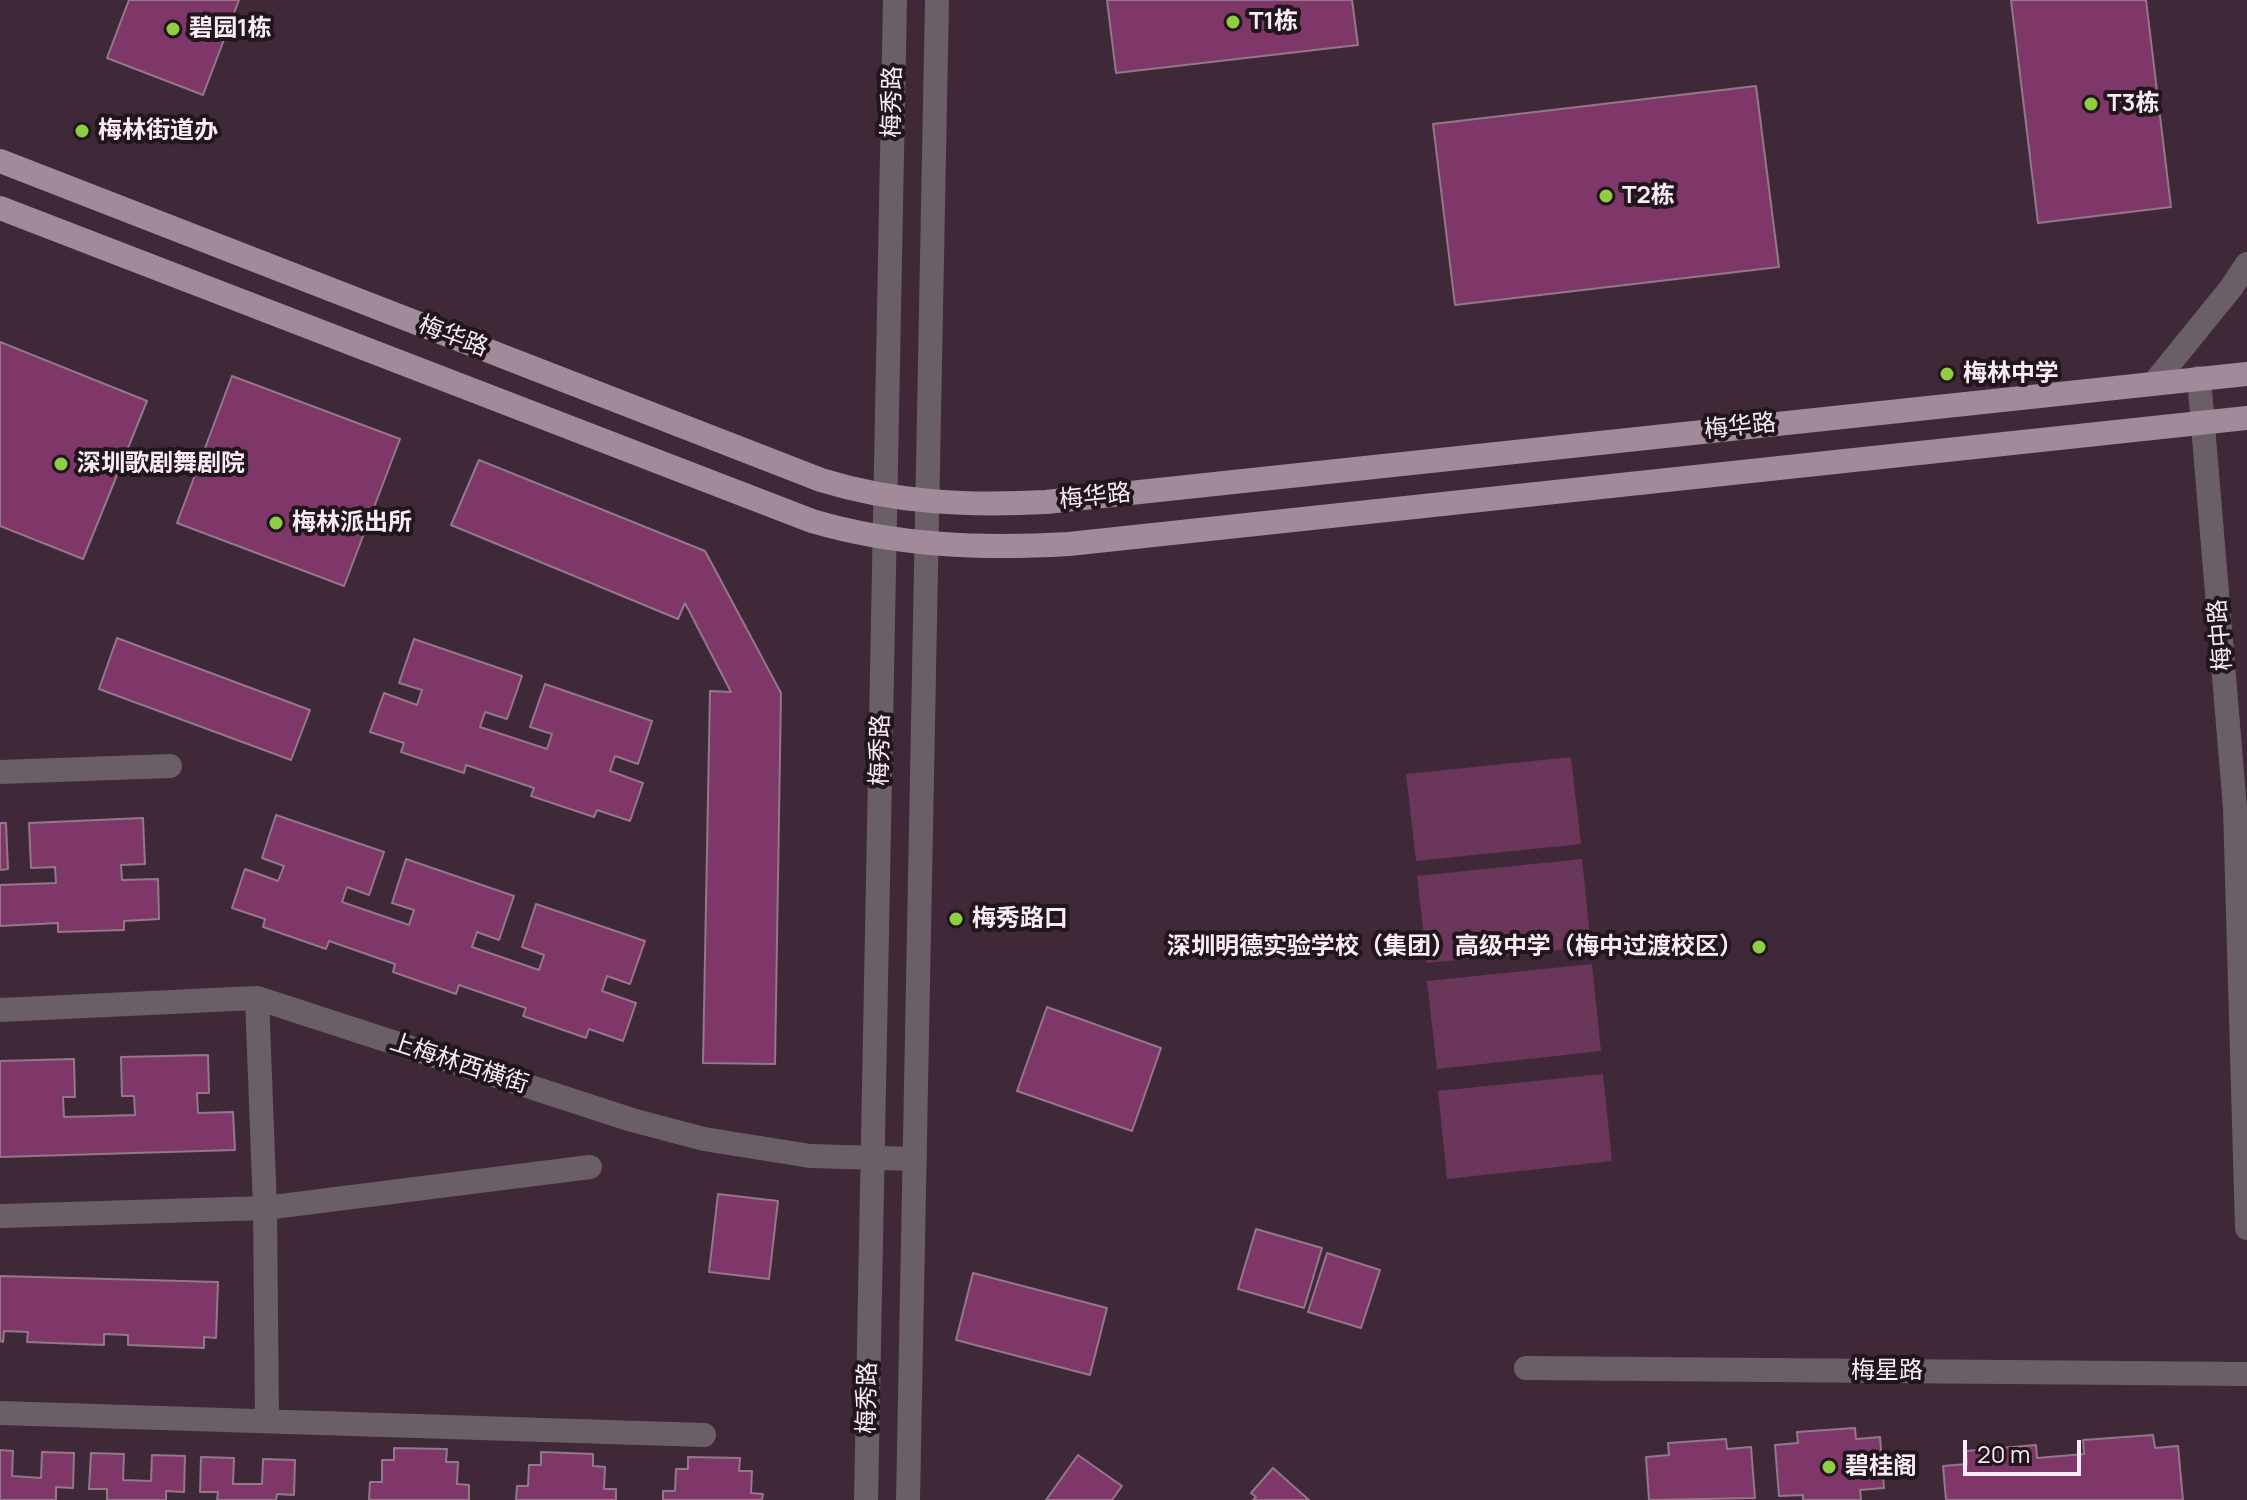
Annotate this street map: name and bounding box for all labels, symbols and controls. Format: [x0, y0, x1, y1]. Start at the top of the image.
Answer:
place label: T1栋 [1249, 8, 1298, 36]
marker: T1栋 [1224, 13, 1242, 31]
place label: 碧园1栋 [189, 15, 272, 43]
marker: 碧园1栋 [164, 20, 182, 38]
street label: 梅秀路 [878, 66, 908, 138]
place label: T3栋 [2107, 90, 2160, 118]
marker: T3栋 [2082, 95, 2100, 113]
place label: 梅林街道办 [98, 117, 218, 145]
marker: 梅林街道办 [73, 122, 91, 140]
place label: T2栋 [1622, 182, 1675, 210]
marker: T2栋 [1597, 187, 1615, 205]
street label: 梅华路 [414, 311, 492, 363]
place label: 梅林中学 [1963, 360, 2059, 388]
marker: 梅林中学 [1938, 365, 1956, 383]
street label: 梅华路 [1703, 409, 1777, 445]
place label: 深圳歌剧舞剧院 [77, 450, 245, 478]
marker: 深圳歌剧舞剧院 [52, 455, 70, 473]
street label: 梅华路 [1058, 479, 1132, 515]
place label: 梅林派出所 [292, 509, 412, 537]
marker: 梅林派出所 [267, 514, 285, 532]
street label: 梅中路 [2204, 598, 2238, 672]
street label: 梅秀路 [866, 714, 896, 786]
place label: 梅秀路口 [972, 905, 1068, 933]
marker: 梅秀路口 [947, 910, 965, 928]
place label: 深圳明德实验学校（集团）高级中学（梅中过渡校区） [1167, 933, 1743, 961]
marker: 深圳明德实验学校（集团）高级中学（梅中过渡校区） [1750, 938, 1768, 956]
street label: 上梅林西横街 [386, 1028, 532, 1100]
street label: 梅星路 [1851, 1357, 1923, 1385]
street label: 梅秀路 [853, 1362, 883, 1434]
scale bar [1967, 1424, 2085, 1474]
text: 20 m [1977, 1437, 2030, 1470]
place label: 碧桂阁 [1845, 1453, 1917, 1481]
marker: 碧桂阁 [1820, 1458, 1838, 1476]

